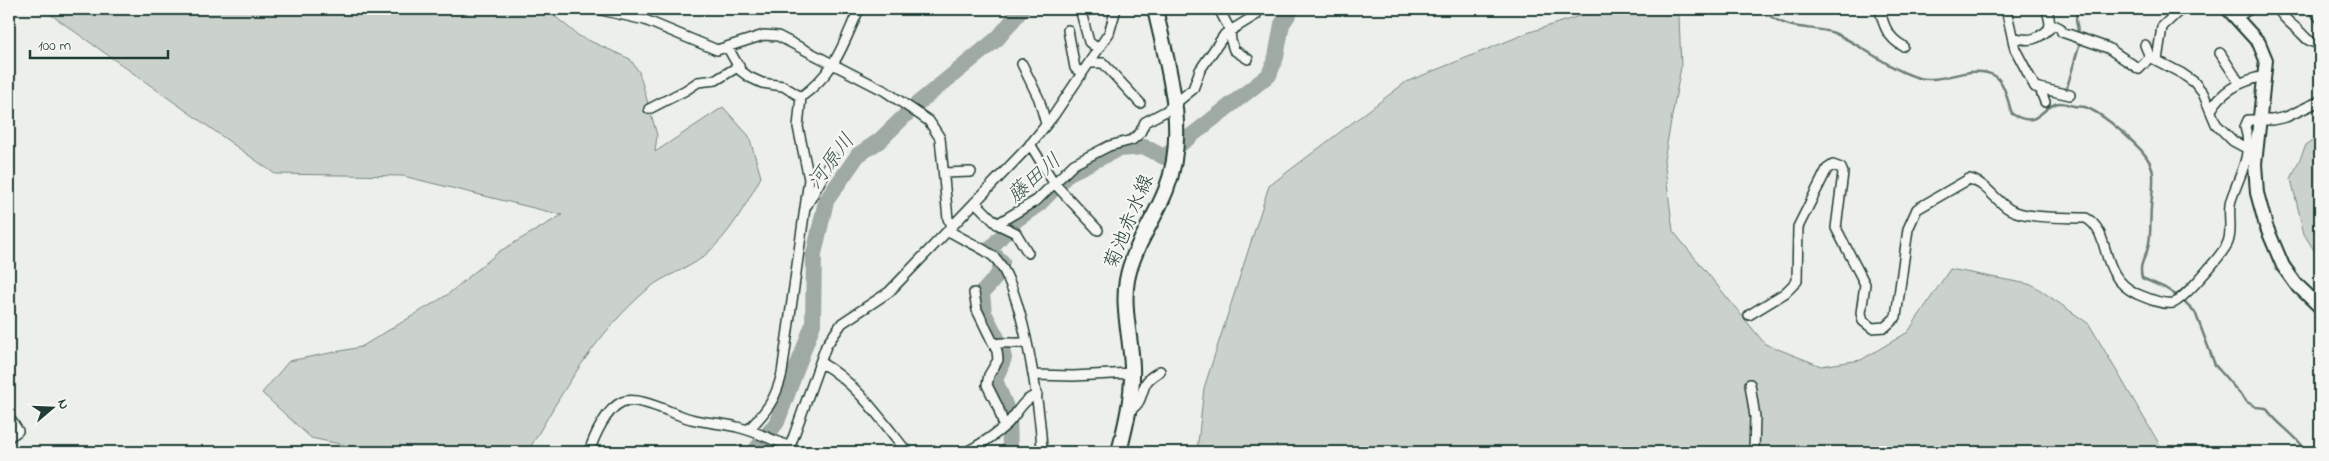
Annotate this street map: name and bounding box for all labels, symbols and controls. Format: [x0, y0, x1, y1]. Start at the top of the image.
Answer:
scale bar [30, 28, 168, 60]
text: 100 m [38, 35, 71, 57]
water label: 河原川 [801, 128, 863, 196]
water label: 藤田川 [1001, 147, 1069, 211]
street label: 菊池赤水線 [1098, 170, 1162, 274]
north arrow [28, 384, 78, 434]
text: N [51, 396, 74, 412]

